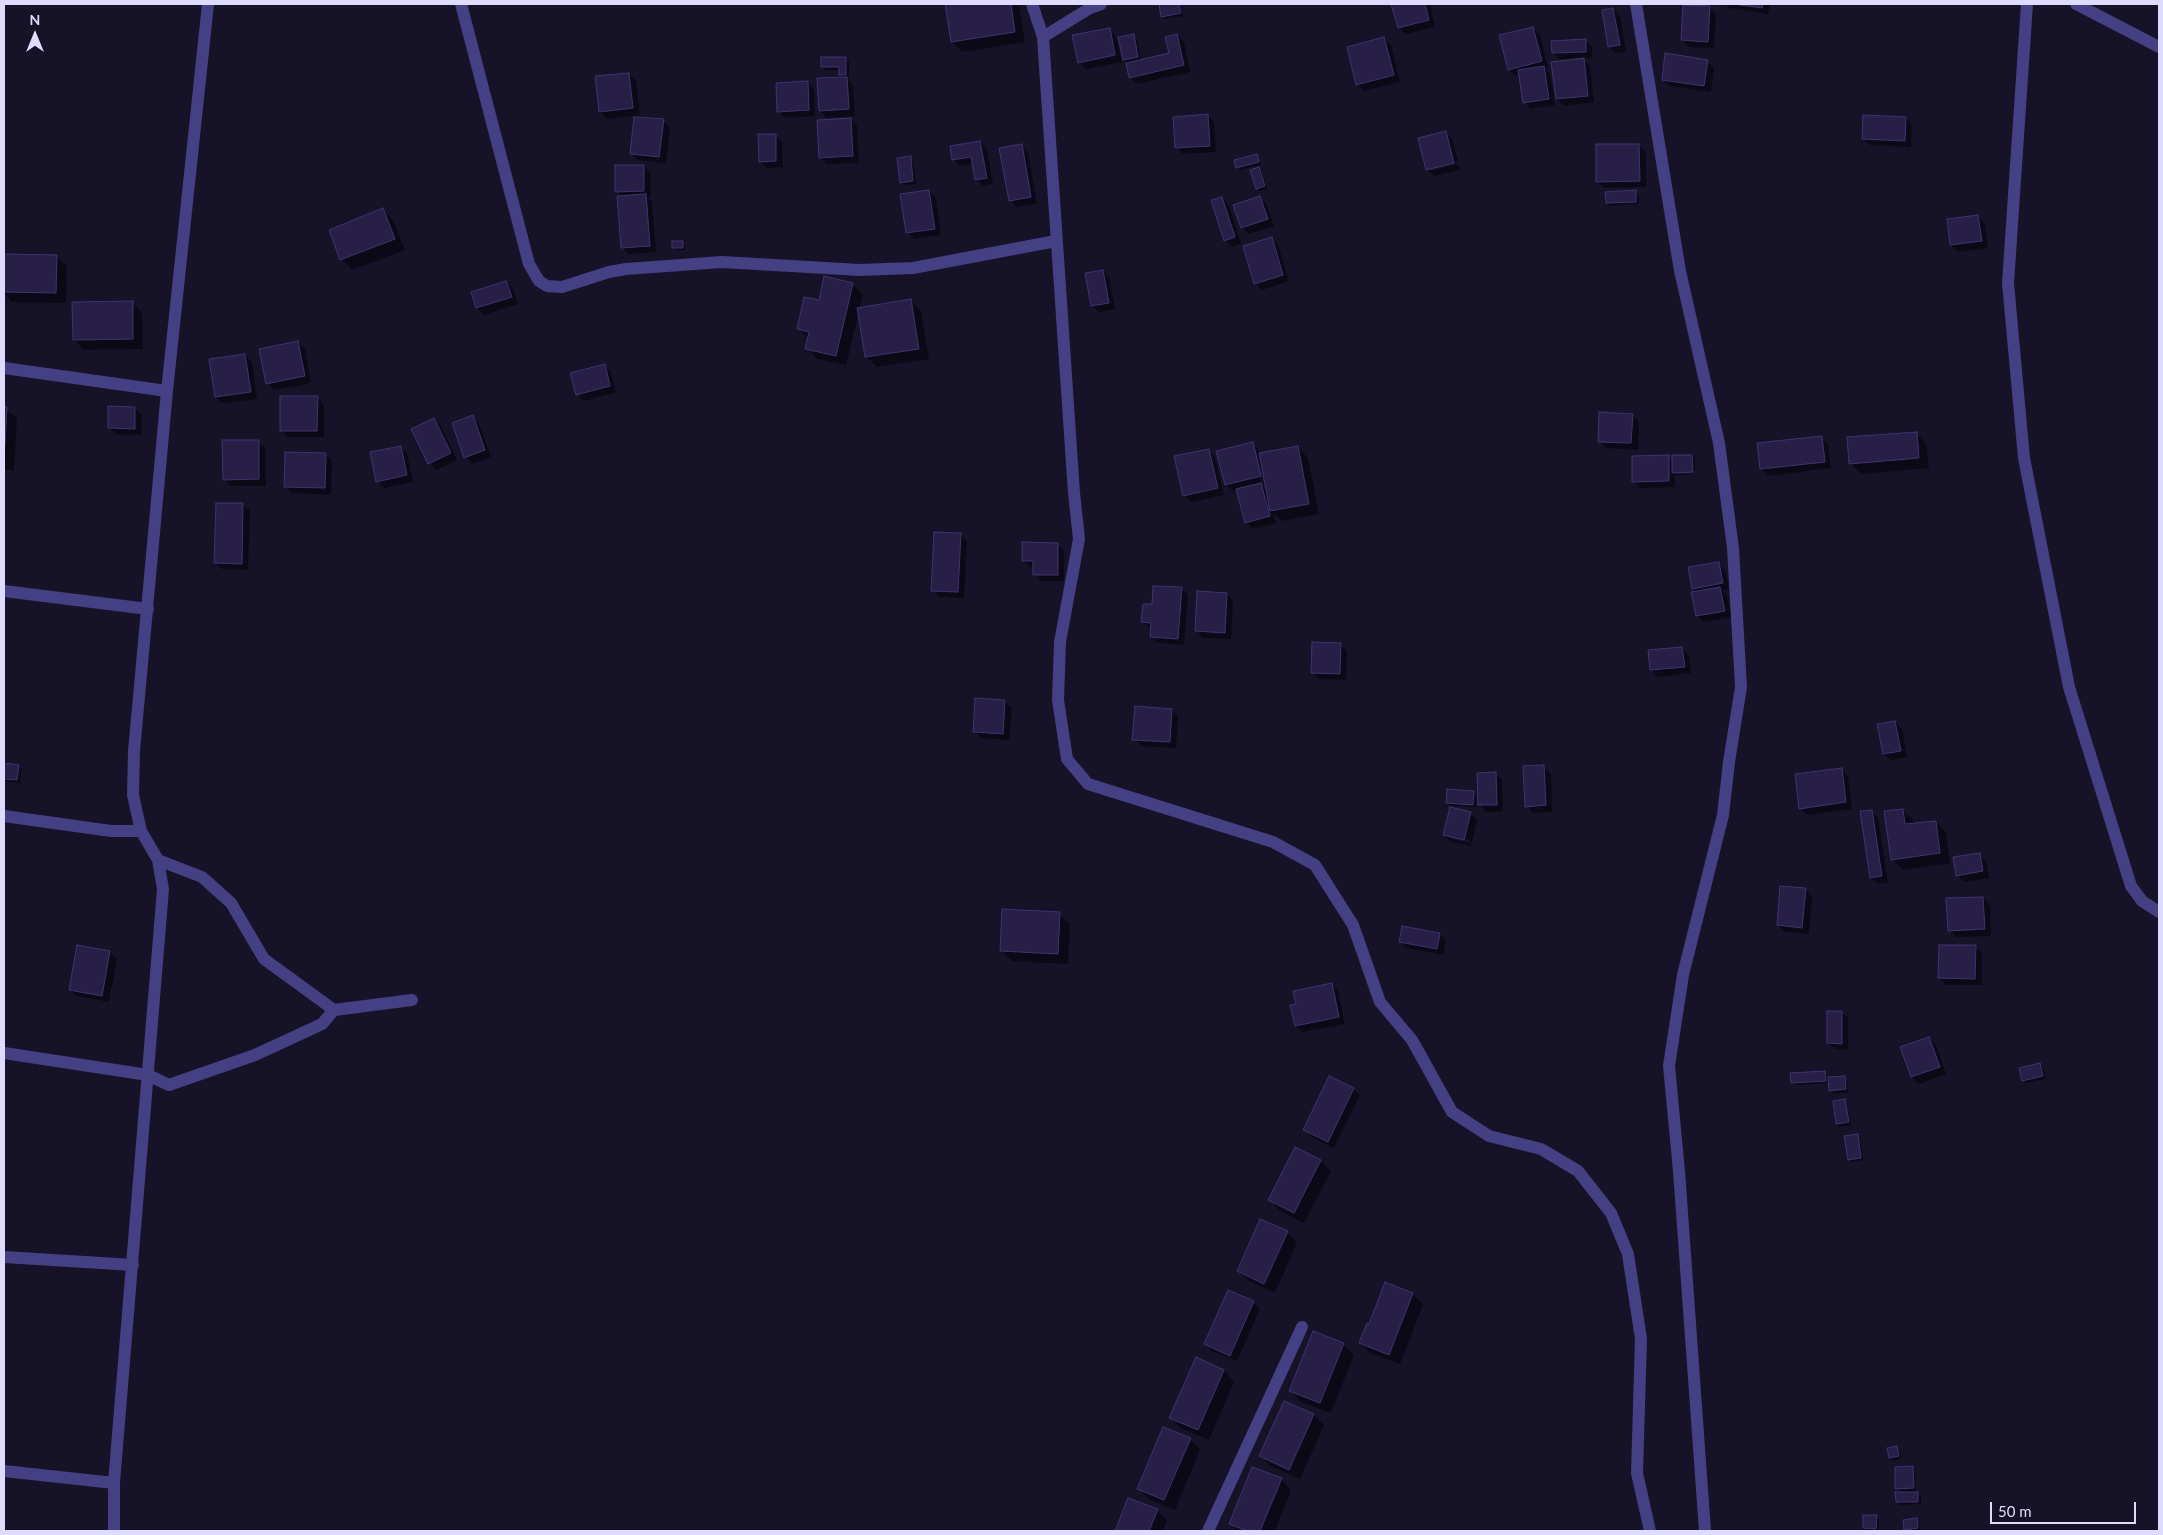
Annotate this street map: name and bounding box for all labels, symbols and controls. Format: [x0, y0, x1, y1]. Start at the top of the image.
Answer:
north arrow [10, 10, 60, 60]
text: N [30, 11, 40, 28]
scale bar [1993, 1492, 2139, 1524]
text: 50 m [1998, 1502, 2032, 1520]

